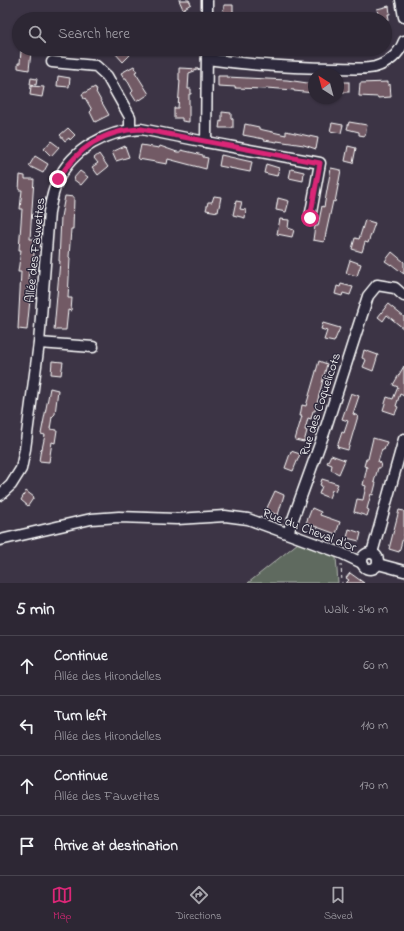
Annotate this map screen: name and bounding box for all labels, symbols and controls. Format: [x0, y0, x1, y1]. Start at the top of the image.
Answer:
search box [12, 12, 392, 56]
icon: search [26, 23, 48, 45]
text: Search here [58, 23, 130, 45]
north arrow [308, 68, 344, 104]
route end [49, 170, 67, 188]
street label: Allée des Fauvettes [21, 196, 50, 304]
route start [301, 209, 319, 227]
street label: Rue des Coquelicots [295, 350, 346, 458]
street label: Rue du Cheval d'Or [260, 504, 360, 557]
text: 5 min [16, 597, 55, 622]
text: Walk · 340 m [324, 600, 388, 619]
text: Continue [54, 645, 108, 667]
icon: ahead [16, 655, 38, 677]
text: 60 m [363, 656, 388, 675]
text: Allée des Hirondelles [54, 667, 161, 686]
text: Turn left [54, 705, 107, 727]
icon: left [16, 715, 38, 737]
text: 110 m [361, 716, 388, 735]
text: Allée des Hirondelles [54, 727, 161, 746]
text: Continue [54, 765, 108, 787]
icon: ahead [16, 775, 38, 797]
text: 170 m [360, 776, 388, 795]
text: Allée des Fauvettes [54, 787, 160, 806]
icon: arrive [16, 835, 38, 857]
text: Arrive at destination [54, 835, 178, 857]
tab: Map [51, 884, 73, 924]
tab: Directions [176, 884, 222, 924]
tab: Saved [324, 884, 353, 924]

